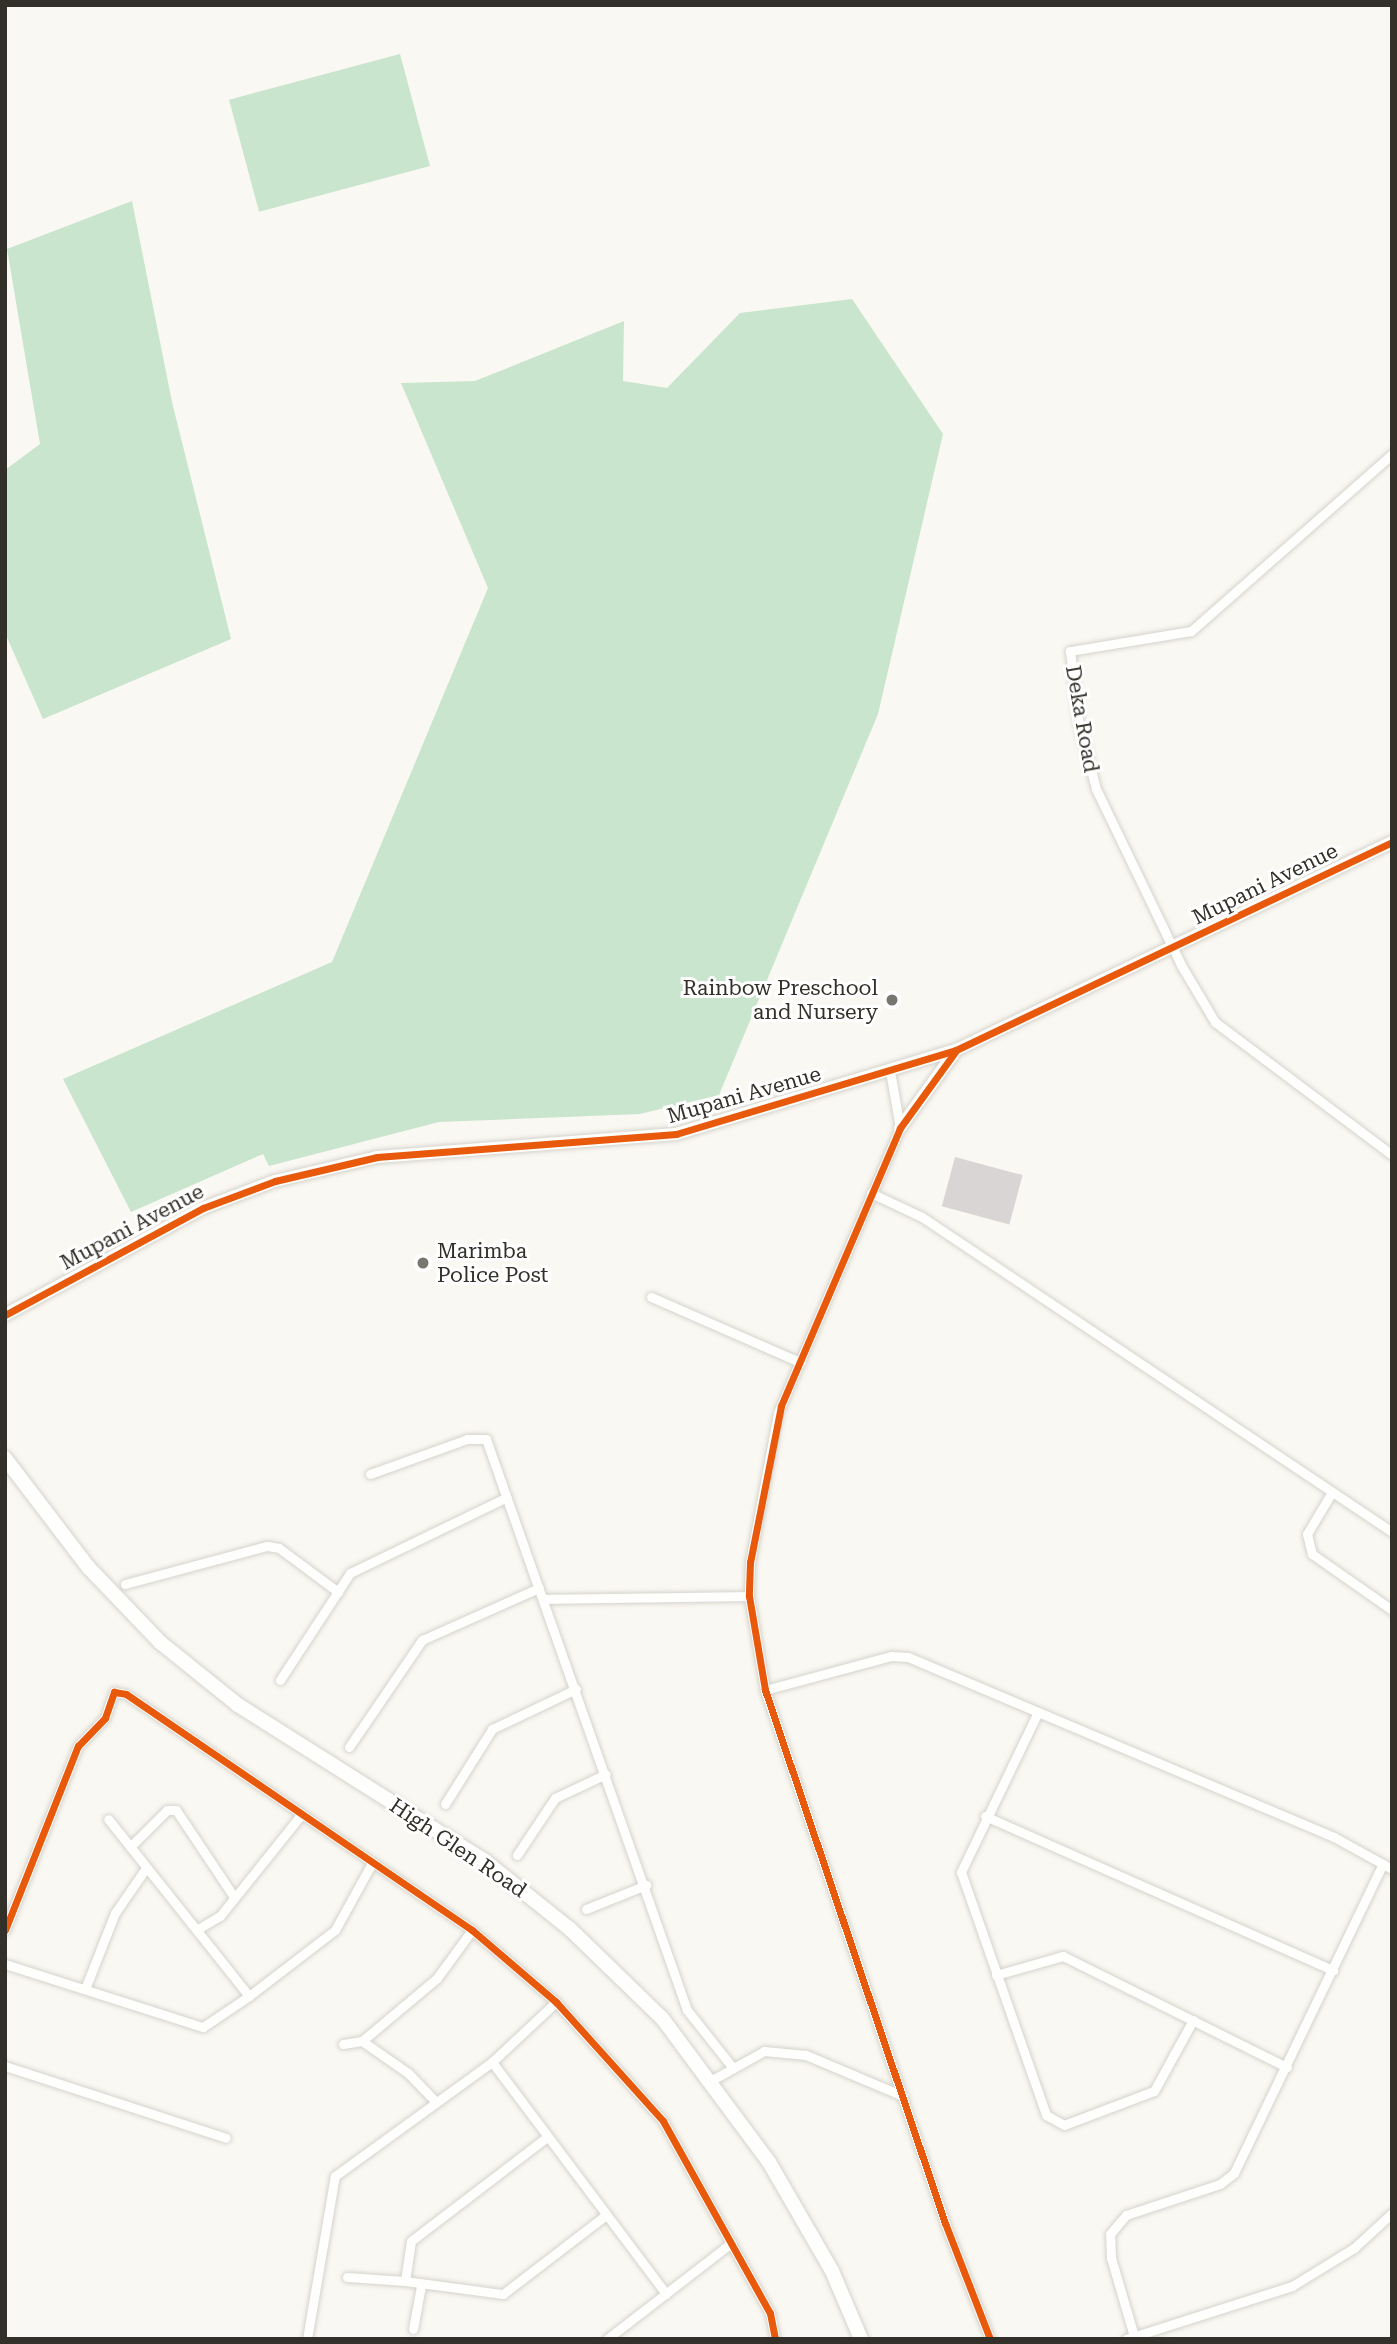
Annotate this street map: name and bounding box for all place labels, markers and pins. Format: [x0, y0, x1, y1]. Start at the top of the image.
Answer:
place label: Rainbow Preschool and Nursery [683, 975, 878, 1025]
marker: Rainbow Preschool and Nursery [884, 992, 900, 1008]
place label: Marimba Police Post [437, 1238, 548, 1288]
marker: Marimba Police Post [415, 1255, 431, 1271]

